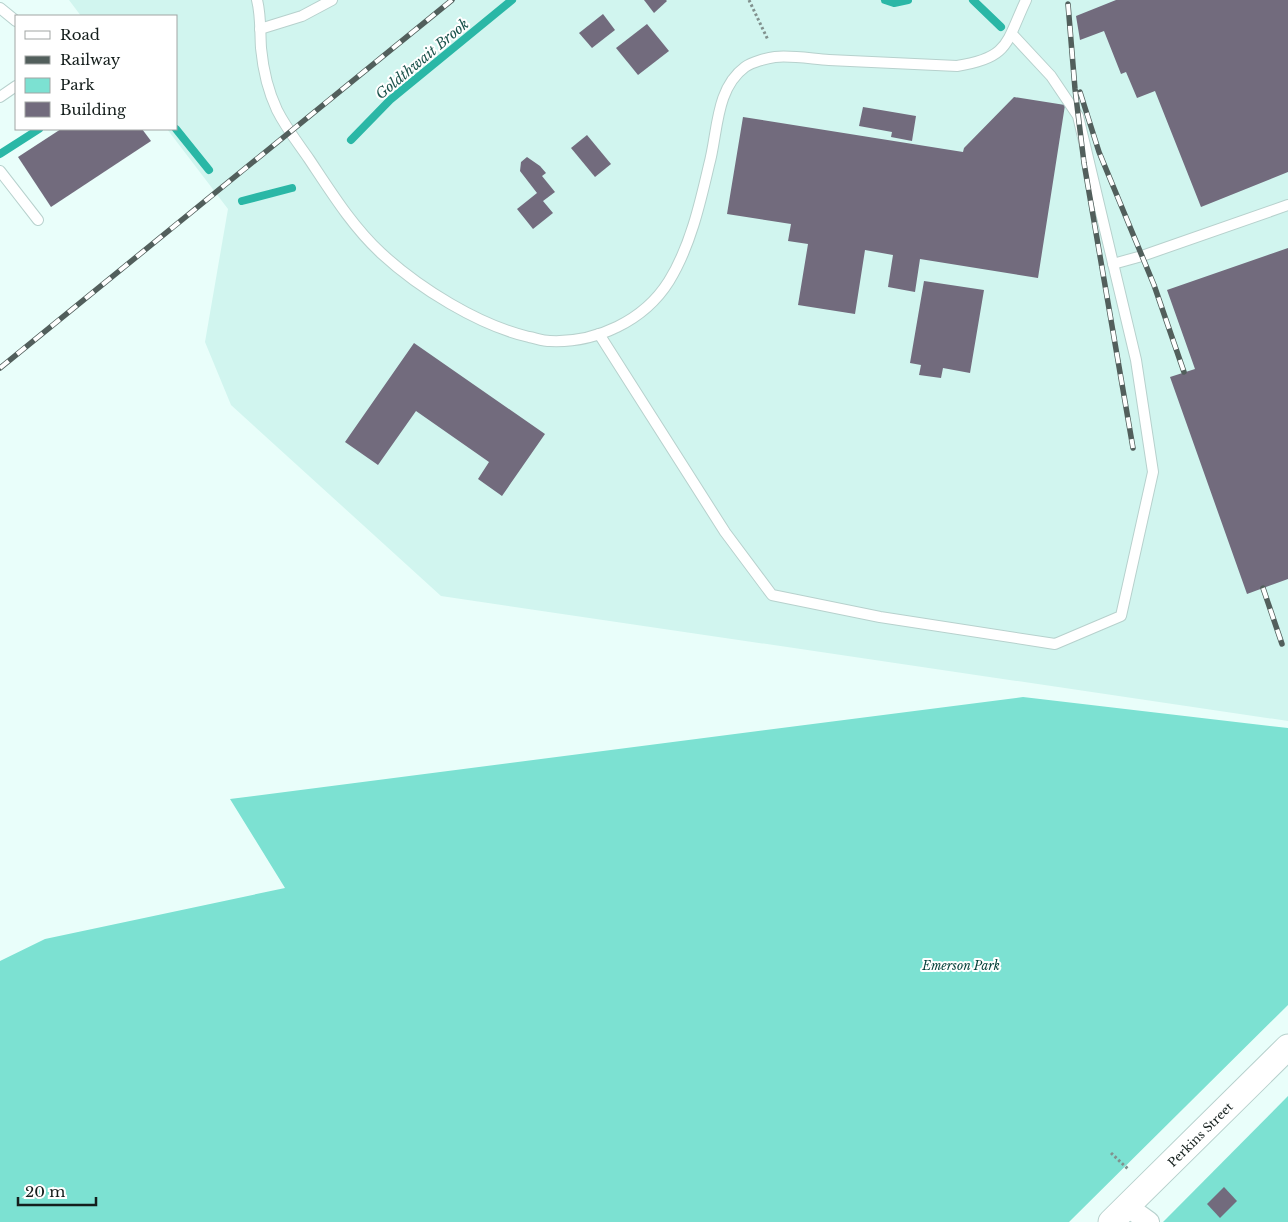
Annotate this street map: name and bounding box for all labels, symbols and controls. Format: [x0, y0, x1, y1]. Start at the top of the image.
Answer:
legend [15, 15, 178, 130]
water label: Goldthwait Brook [372, 15, 472, 103]
text: Road [60, 25, 100, 44]
text: Railway [60, 50, 121, 69]
text: Park [60, 75, 96, 94]
text: Building [60, 100, 127, 119]
park label: Emerson Park [921, 958, 1000, 973]
street label: Perkins Street [1164, 1098, 1236, 1169]
scale bar [18, 1174, 95, 1206]
text: 20 m [25, 1182, 65, 1201]

